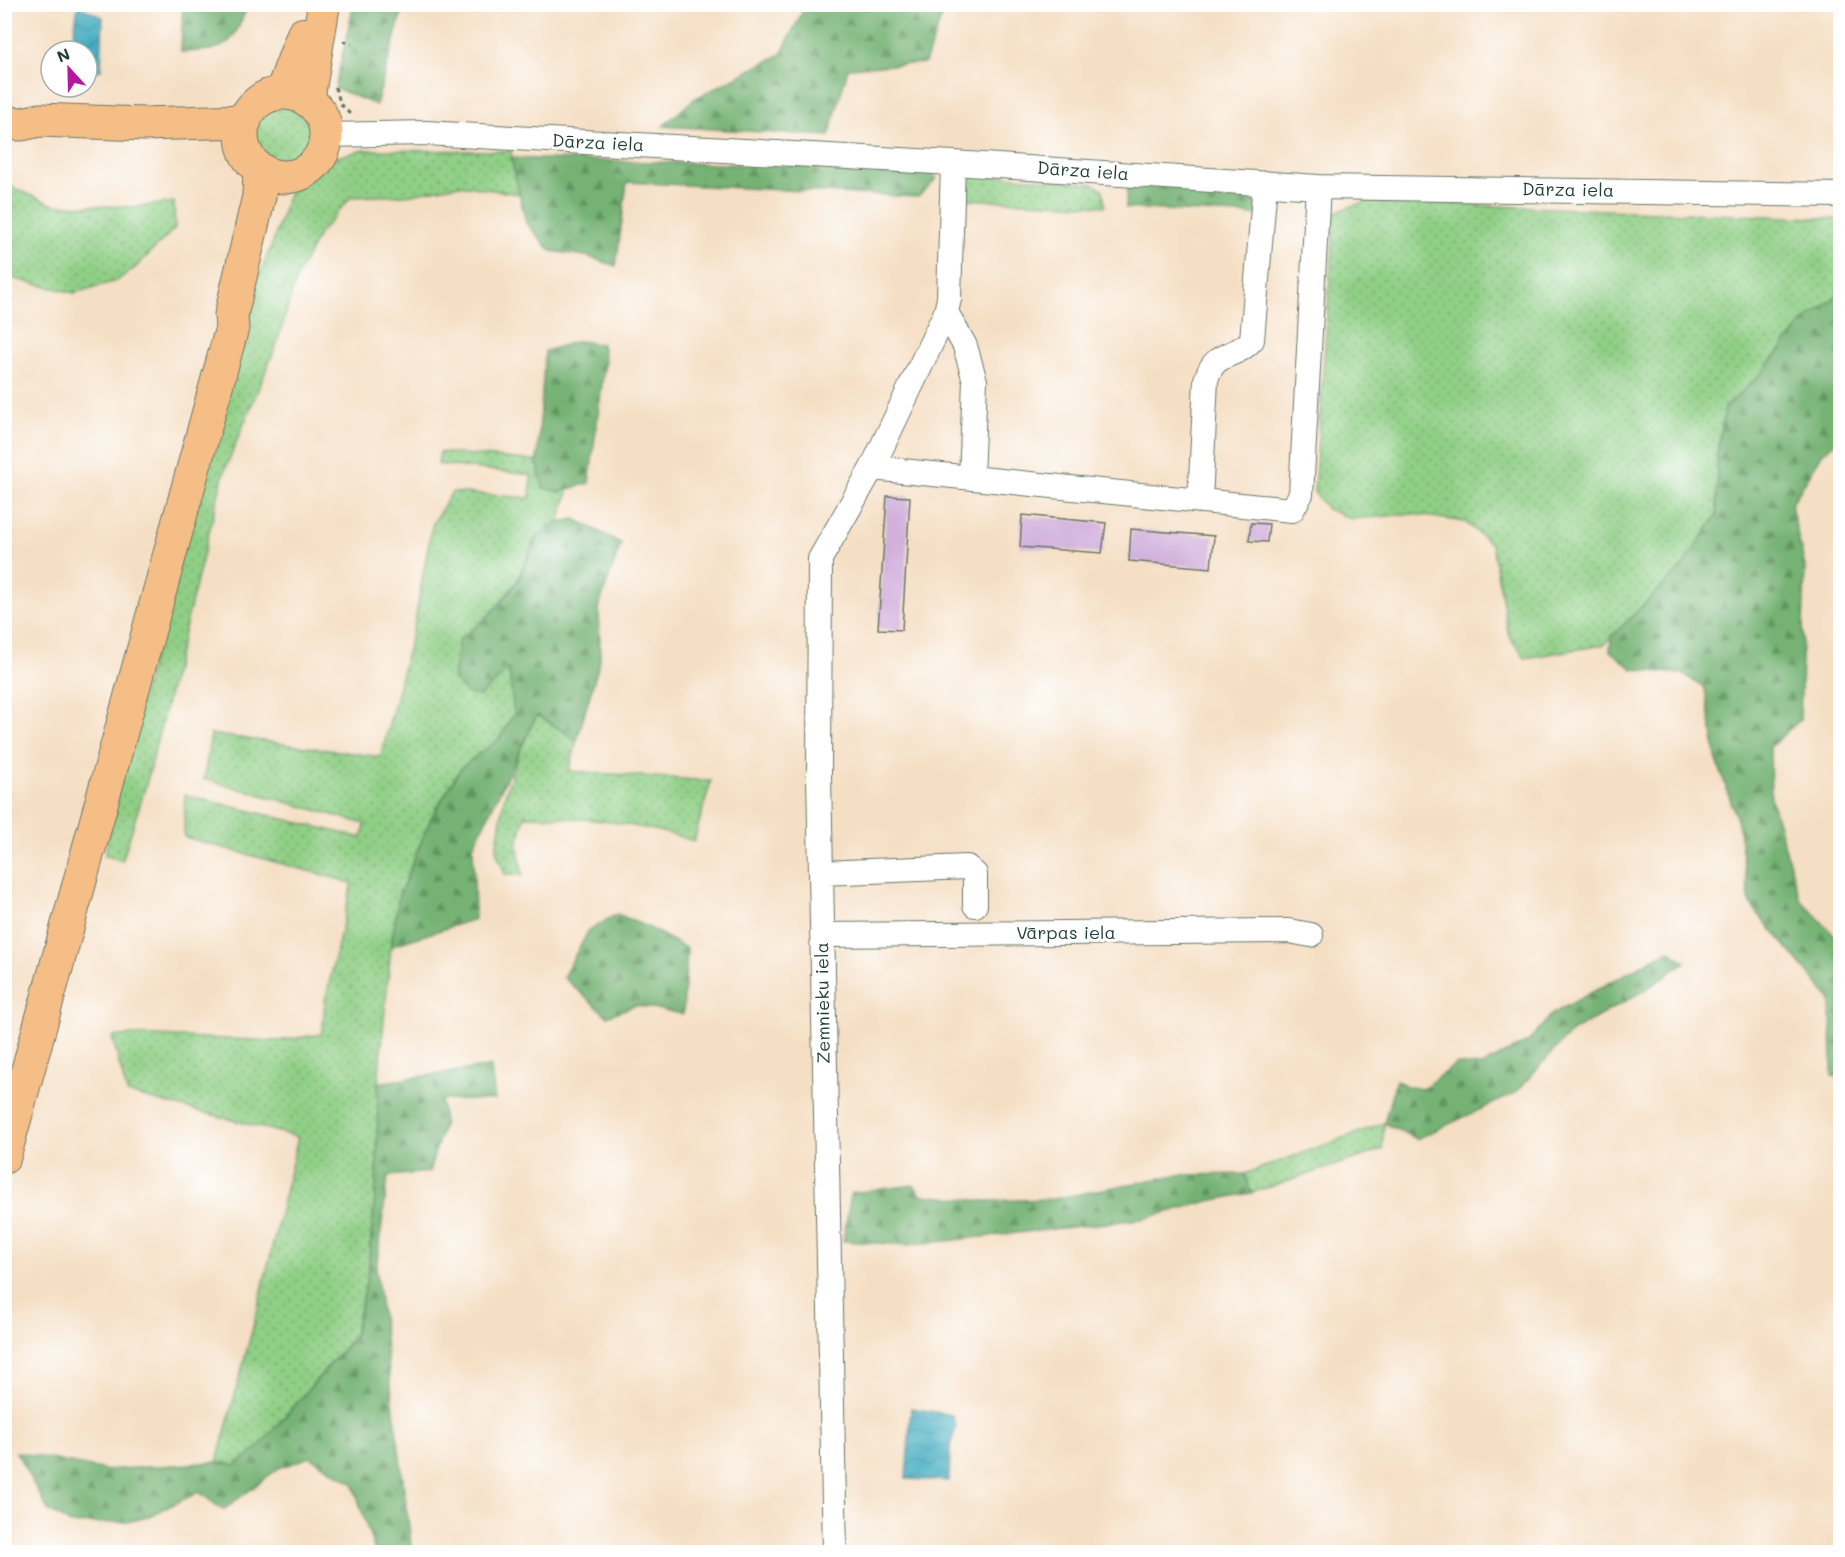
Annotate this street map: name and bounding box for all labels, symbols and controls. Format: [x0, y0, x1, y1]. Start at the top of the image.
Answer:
north arrow [39, 39, 99, 99]
text: N [54, 43, 73, 67]
street label: Dārza iela [551, 128, 645, 156]
street label: Dārza iela [1036, 155, 1130, 185]
street label: Dārza iela [1522, 176, 1614, 202]
street label: Vārpas iela [1016, 920, 1116, 944]
street label: Zemnieku iela [809, 942, 835, 1064]

